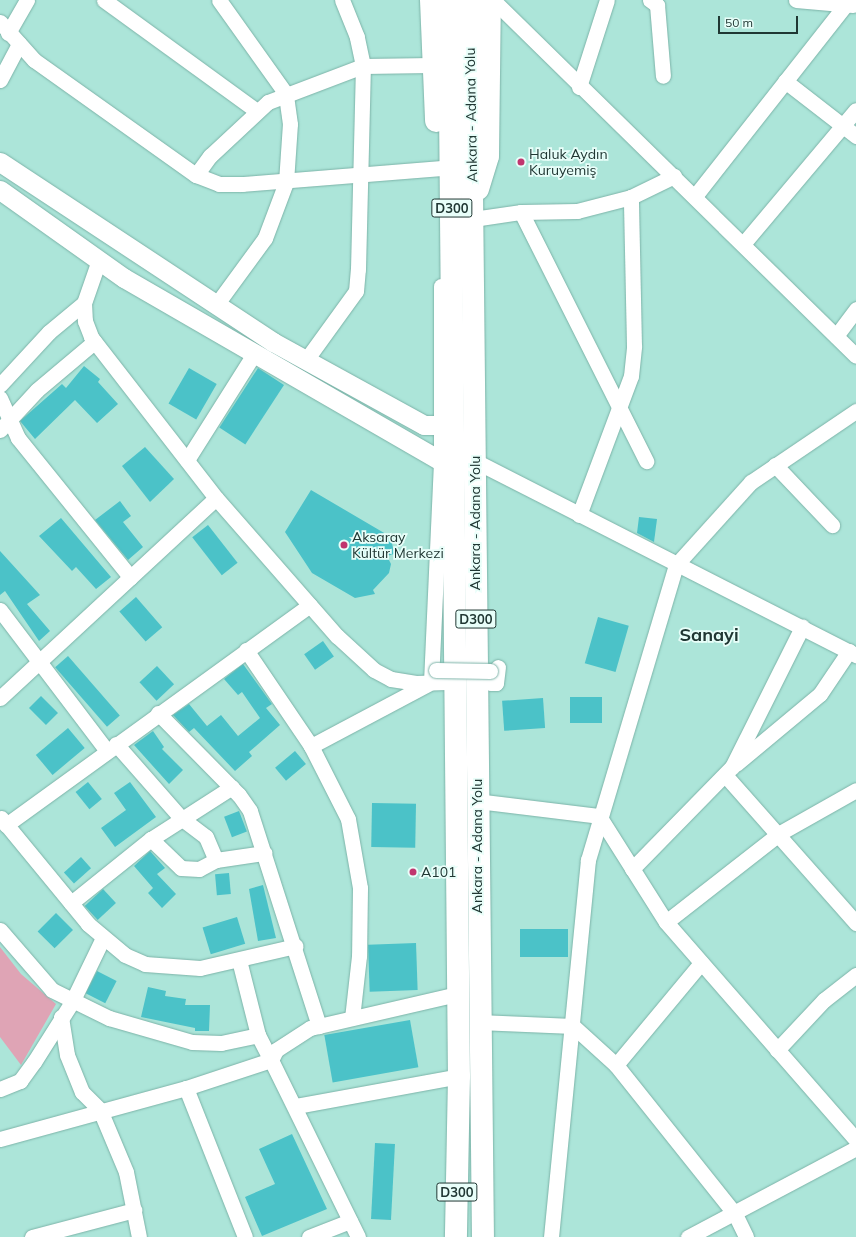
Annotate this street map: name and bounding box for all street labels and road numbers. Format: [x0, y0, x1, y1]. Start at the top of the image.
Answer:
street label: Ankara - Adana Yolu [461, 47, 481, 183]
road number: D300 [431, 197, 473, 219]
street label: Ankara - Adana Yolu [467, 456, 483, 590]
road number: D300 [455, 608, 497, 630]
street label: Ankara - Adana Yolu [469, 779, 485, 913]
road number: D300 [436, 1181, 478, 1203]

